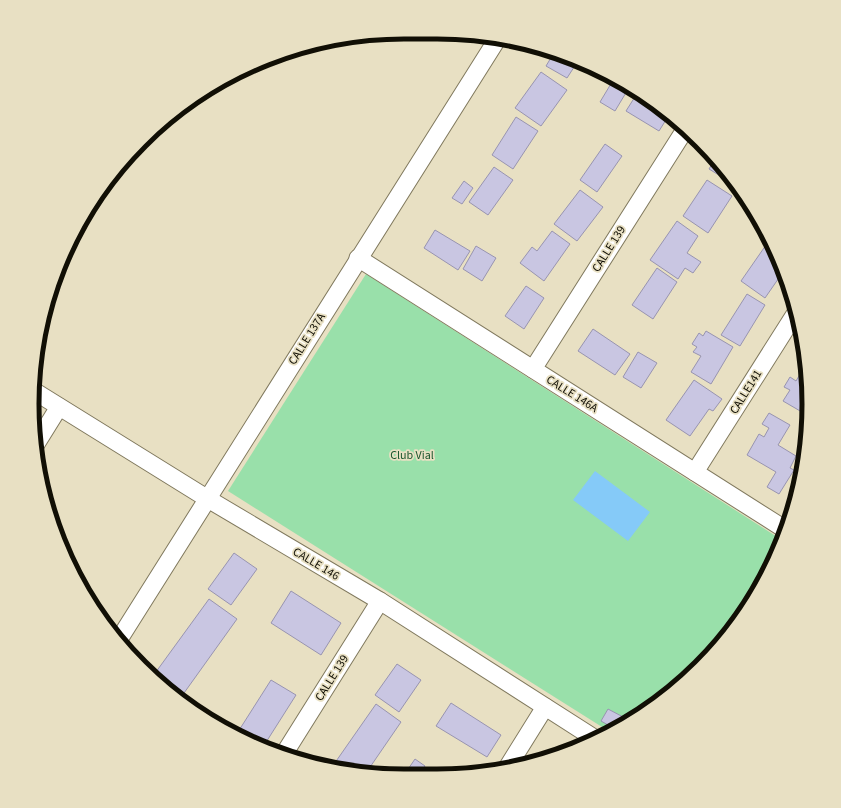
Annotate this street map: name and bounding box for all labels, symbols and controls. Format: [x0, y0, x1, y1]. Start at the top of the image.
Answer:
street label: CALLE 139 [588, 223, 630, 275]
street label: CALLE 137A [284, 309, 330, 368]
street label: CALLE141 [726, 367, 766, 417]
street label: CALLE 146A [543, 371, 602, 417]
park label: Club Vial [390, 447, 434, 464]
street label: CALLE 146 [289, 543, 343, 585]
street label: CALLE 139 [311, 652, 353, 704]

